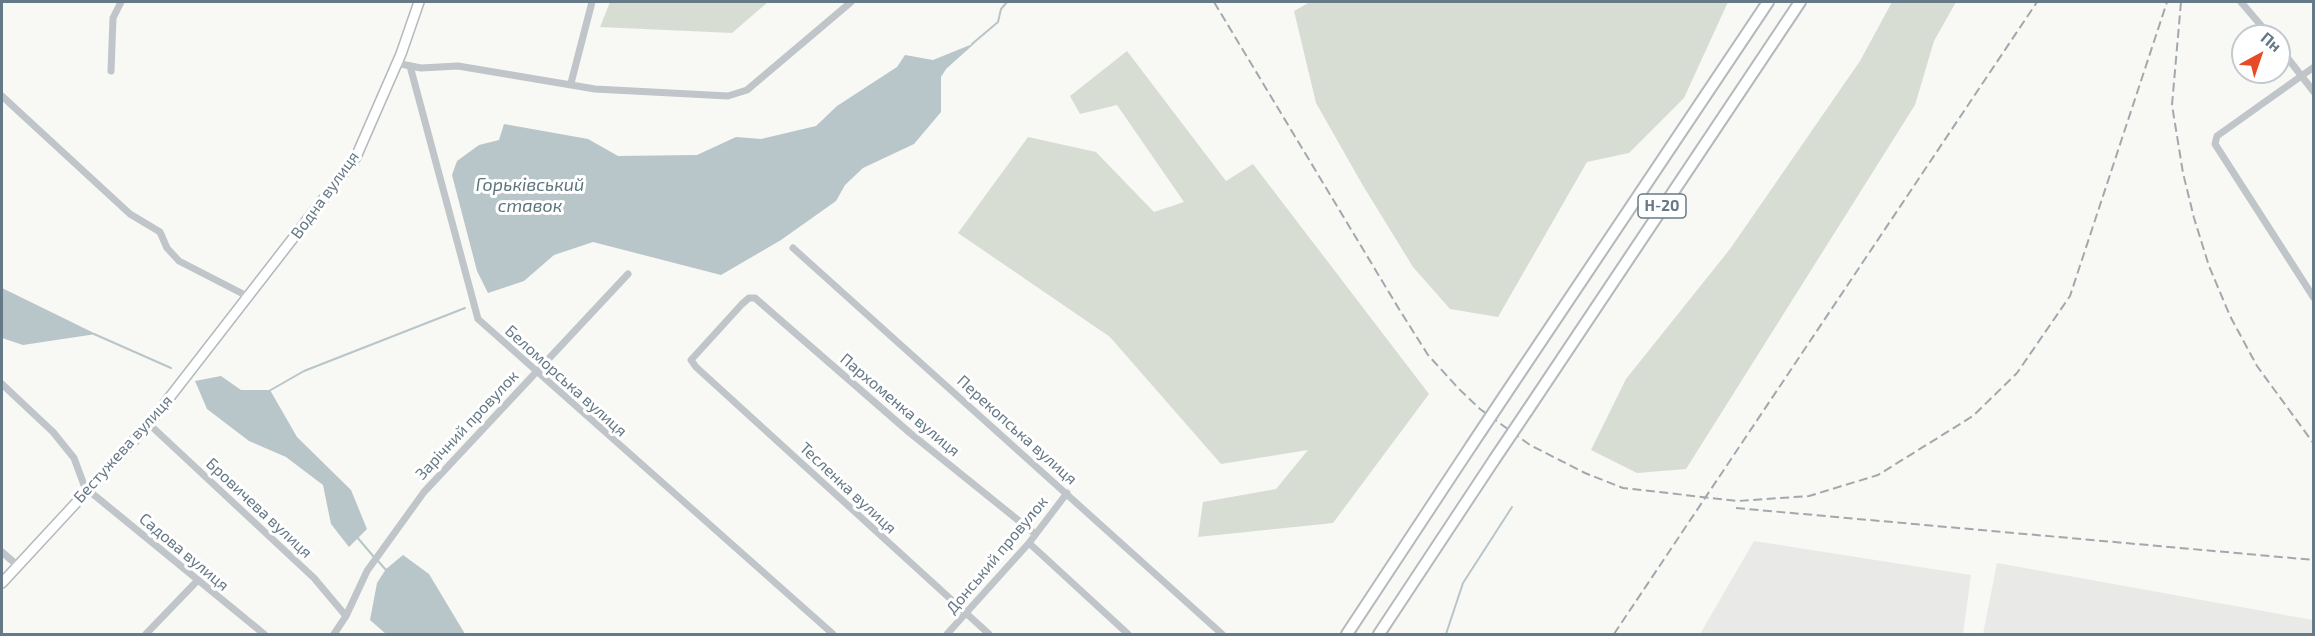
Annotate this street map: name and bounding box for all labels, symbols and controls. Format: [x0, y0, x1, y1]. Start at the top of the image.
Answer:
north arrow [2231, 24, 2291, 84]
text: Пн [2258, 27, 2286, 55]
street label: Водна вулиця [287, 148, 363, 242]
water label: Горьківський ставок [476, 174, 584, 216]
road number: Н-20 [1638, 194, 1686, 218]
street label: Беломорська вулиця [501, 321, 631, 441]
street label: Пархоменка вулиця [836, 349, 964, 461]
street label: Зарічний провулок [411, 366, 523, 484]
street label: Перекопська вулиця [953, 371, 1081, 489]
street label: Бестужева вулиця [70, 391, 176, 507]
street label: Тесленка вулиця [796, 438, 900, 538]
street label: Бровичева вулиця [202, 454, 316, 562]
street label: Донський провулок [942, 492, 1052, 618]
street label: Садова вулиця [135, 509, 233, 595]

